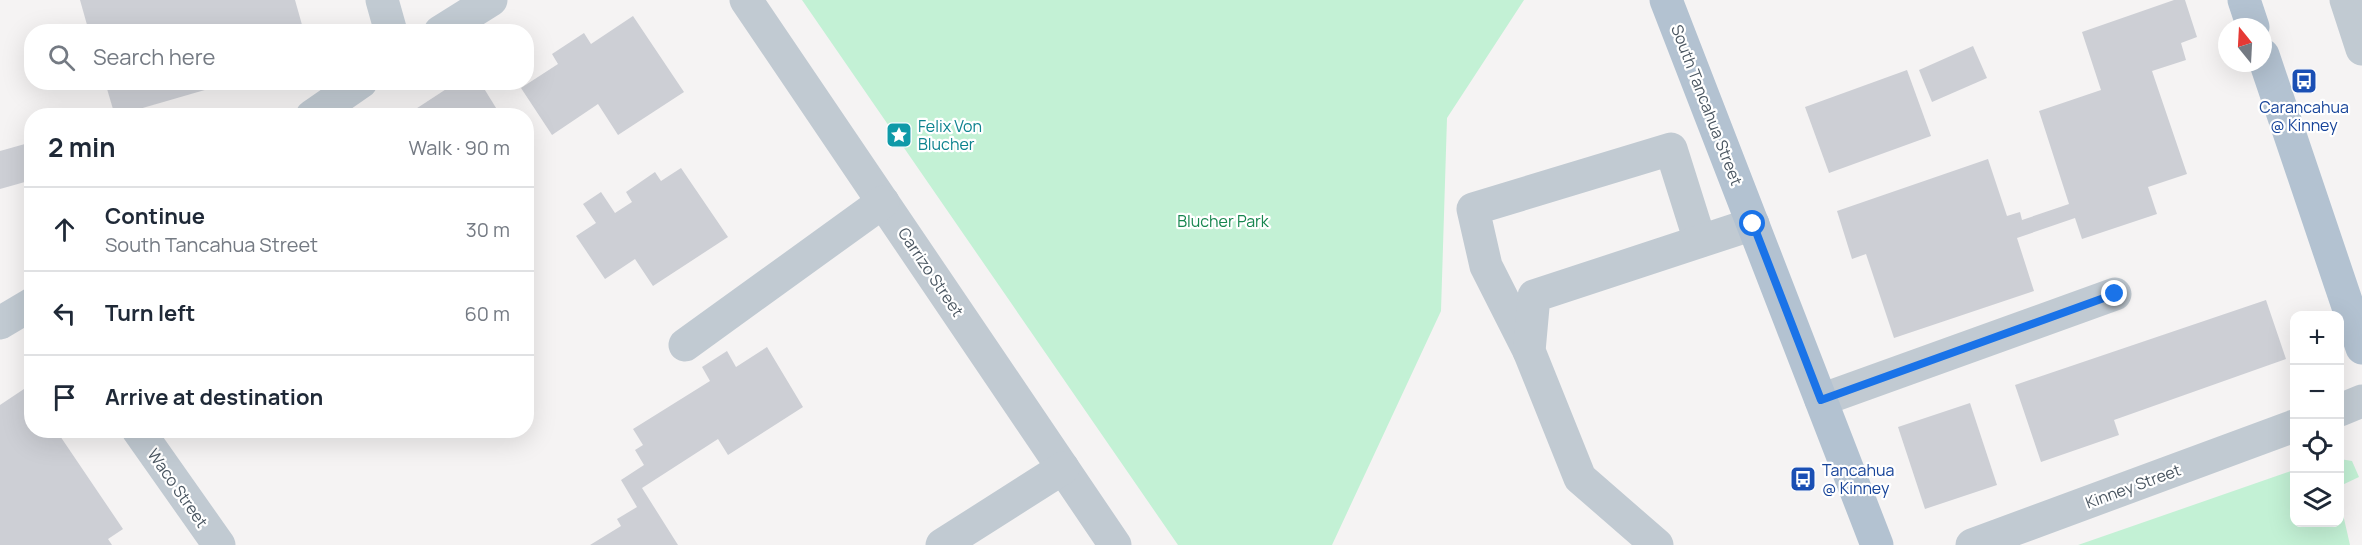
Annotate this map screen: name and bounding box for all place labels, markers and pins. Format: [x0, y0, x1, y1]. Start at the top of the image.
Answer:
bus stop icon: Carancahua @ Kinney [2289, 66, 2319, 96]
place label: Carancahua @ Kinney [2259, 96, 2349, 136]
place label: Felix Von Blucher [918, 115, 982, 155]
place icon: Felix Von Blucher [884, 120, 914, 150]
place label: Tancahua @ Kinney [1822, 459, 1894, 499]
bus stop icon: Tancahua @ Kinney [1788, 464, 1818, 494]

